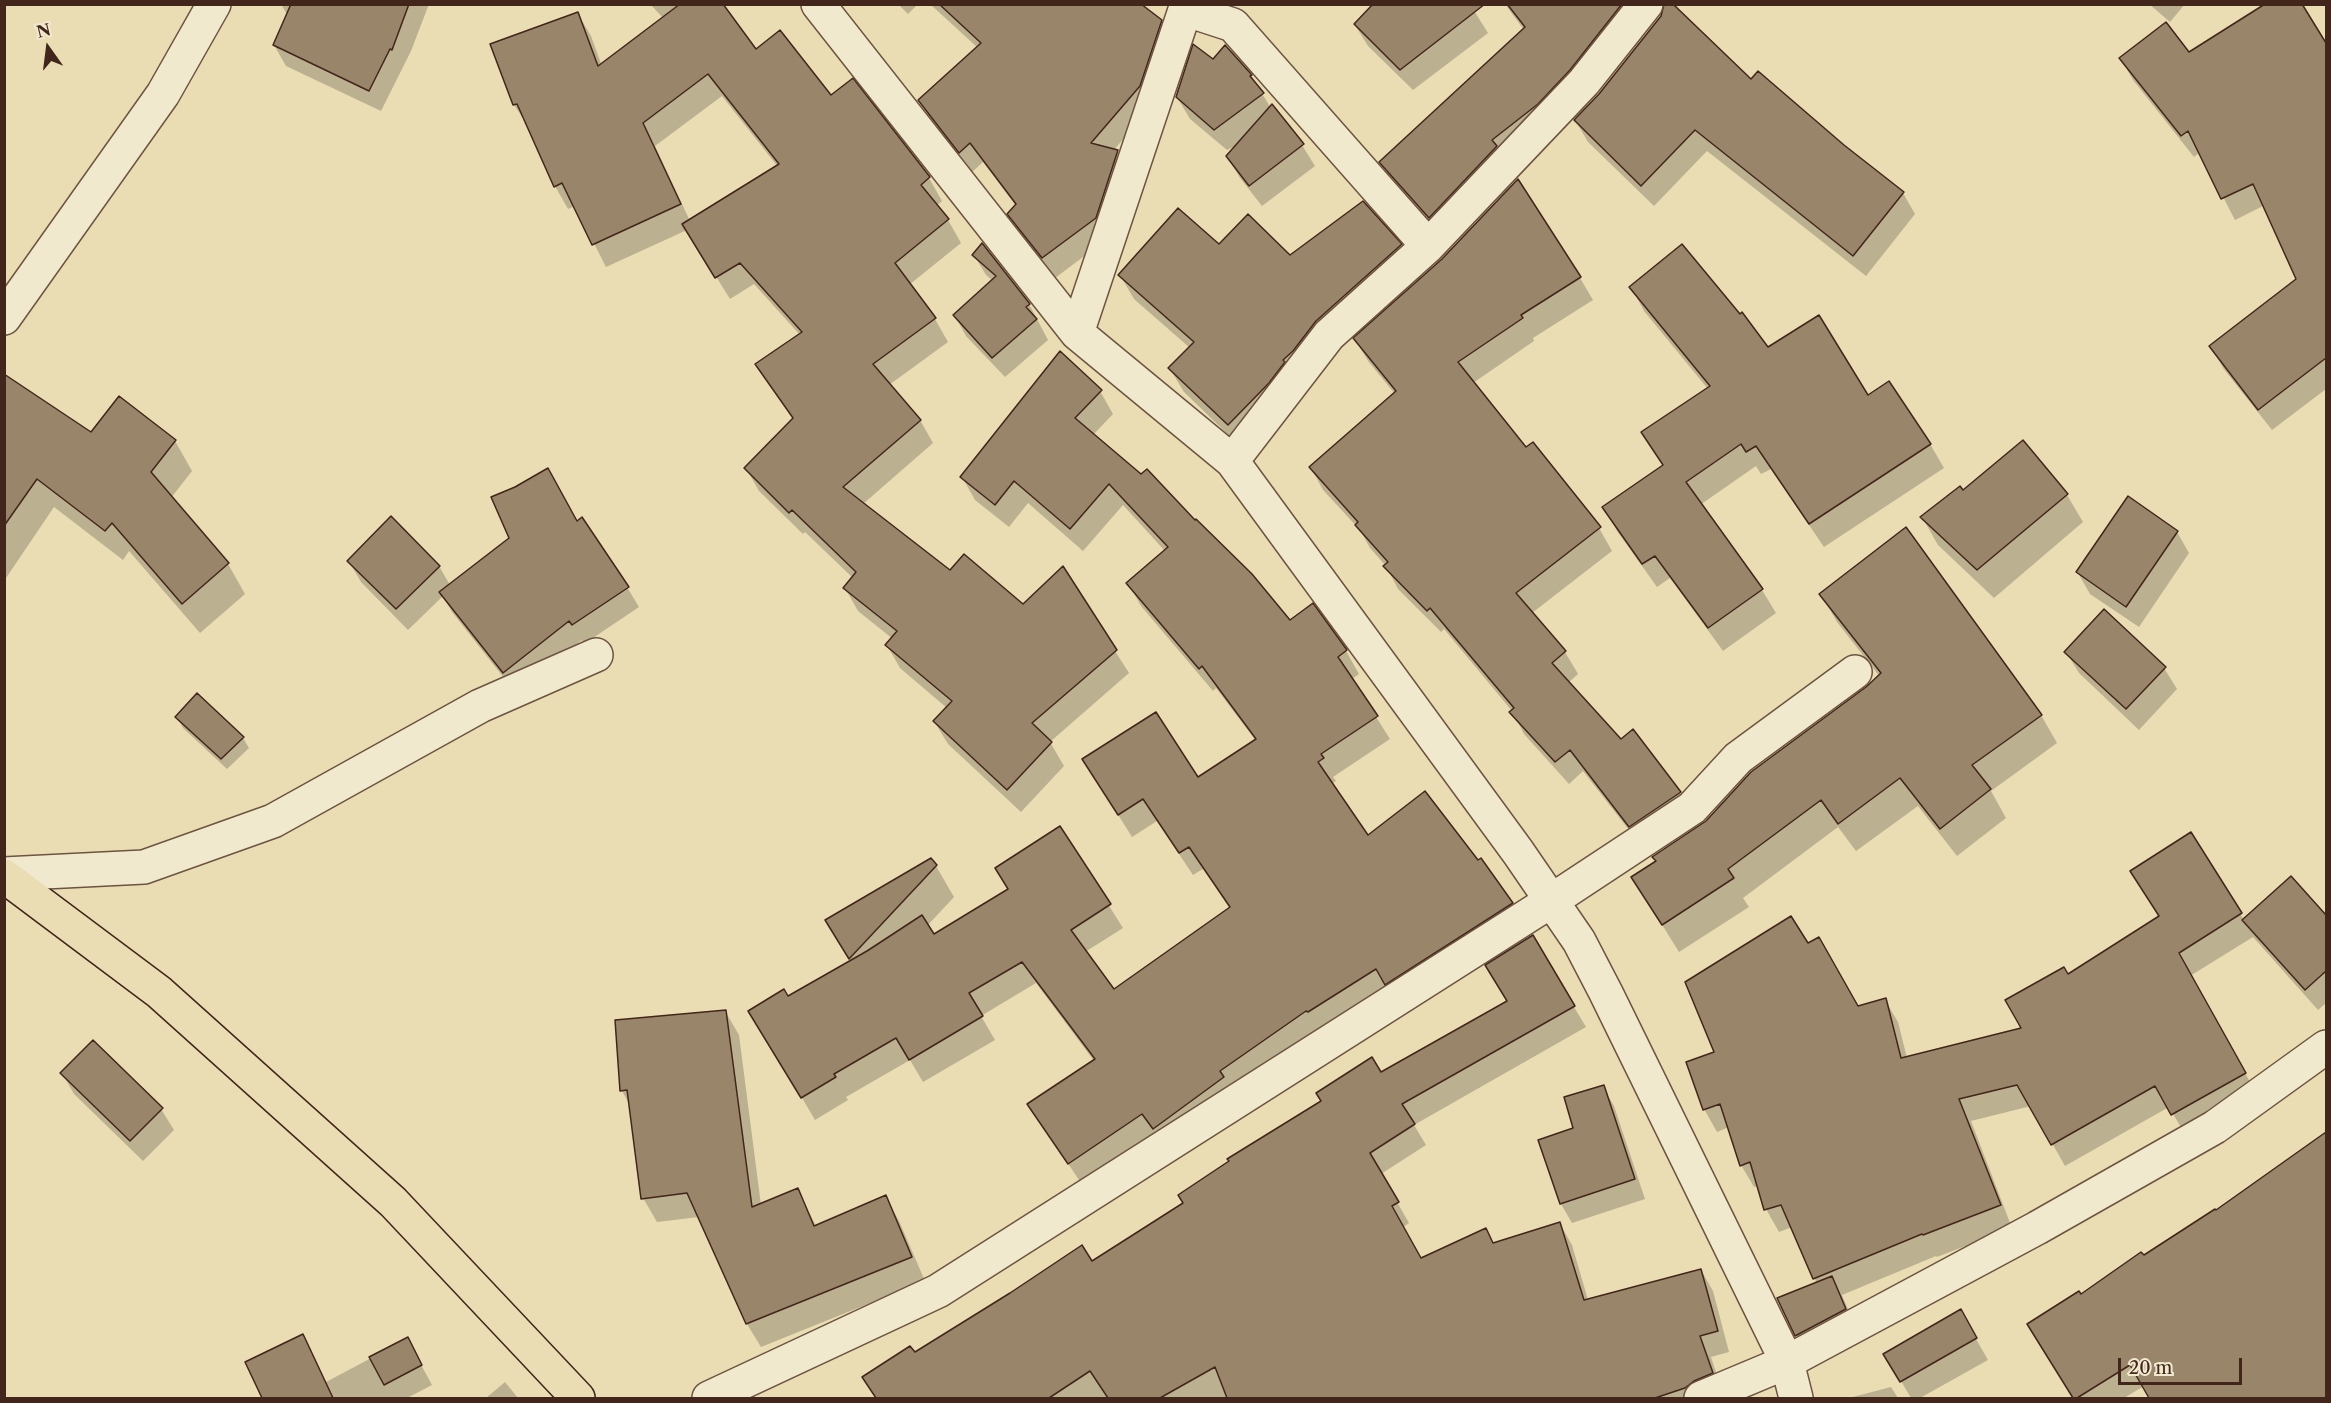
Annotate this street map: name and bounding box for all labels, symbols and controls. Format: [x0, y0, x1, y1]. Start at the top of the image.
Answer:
north arrow [18, 18, 78, 78]
text: N [34, 19, 53, 42]
scale bar [2121, 1346, 2246, 1384]
text: 20 m [2129, 1357, 2172, 1379]

